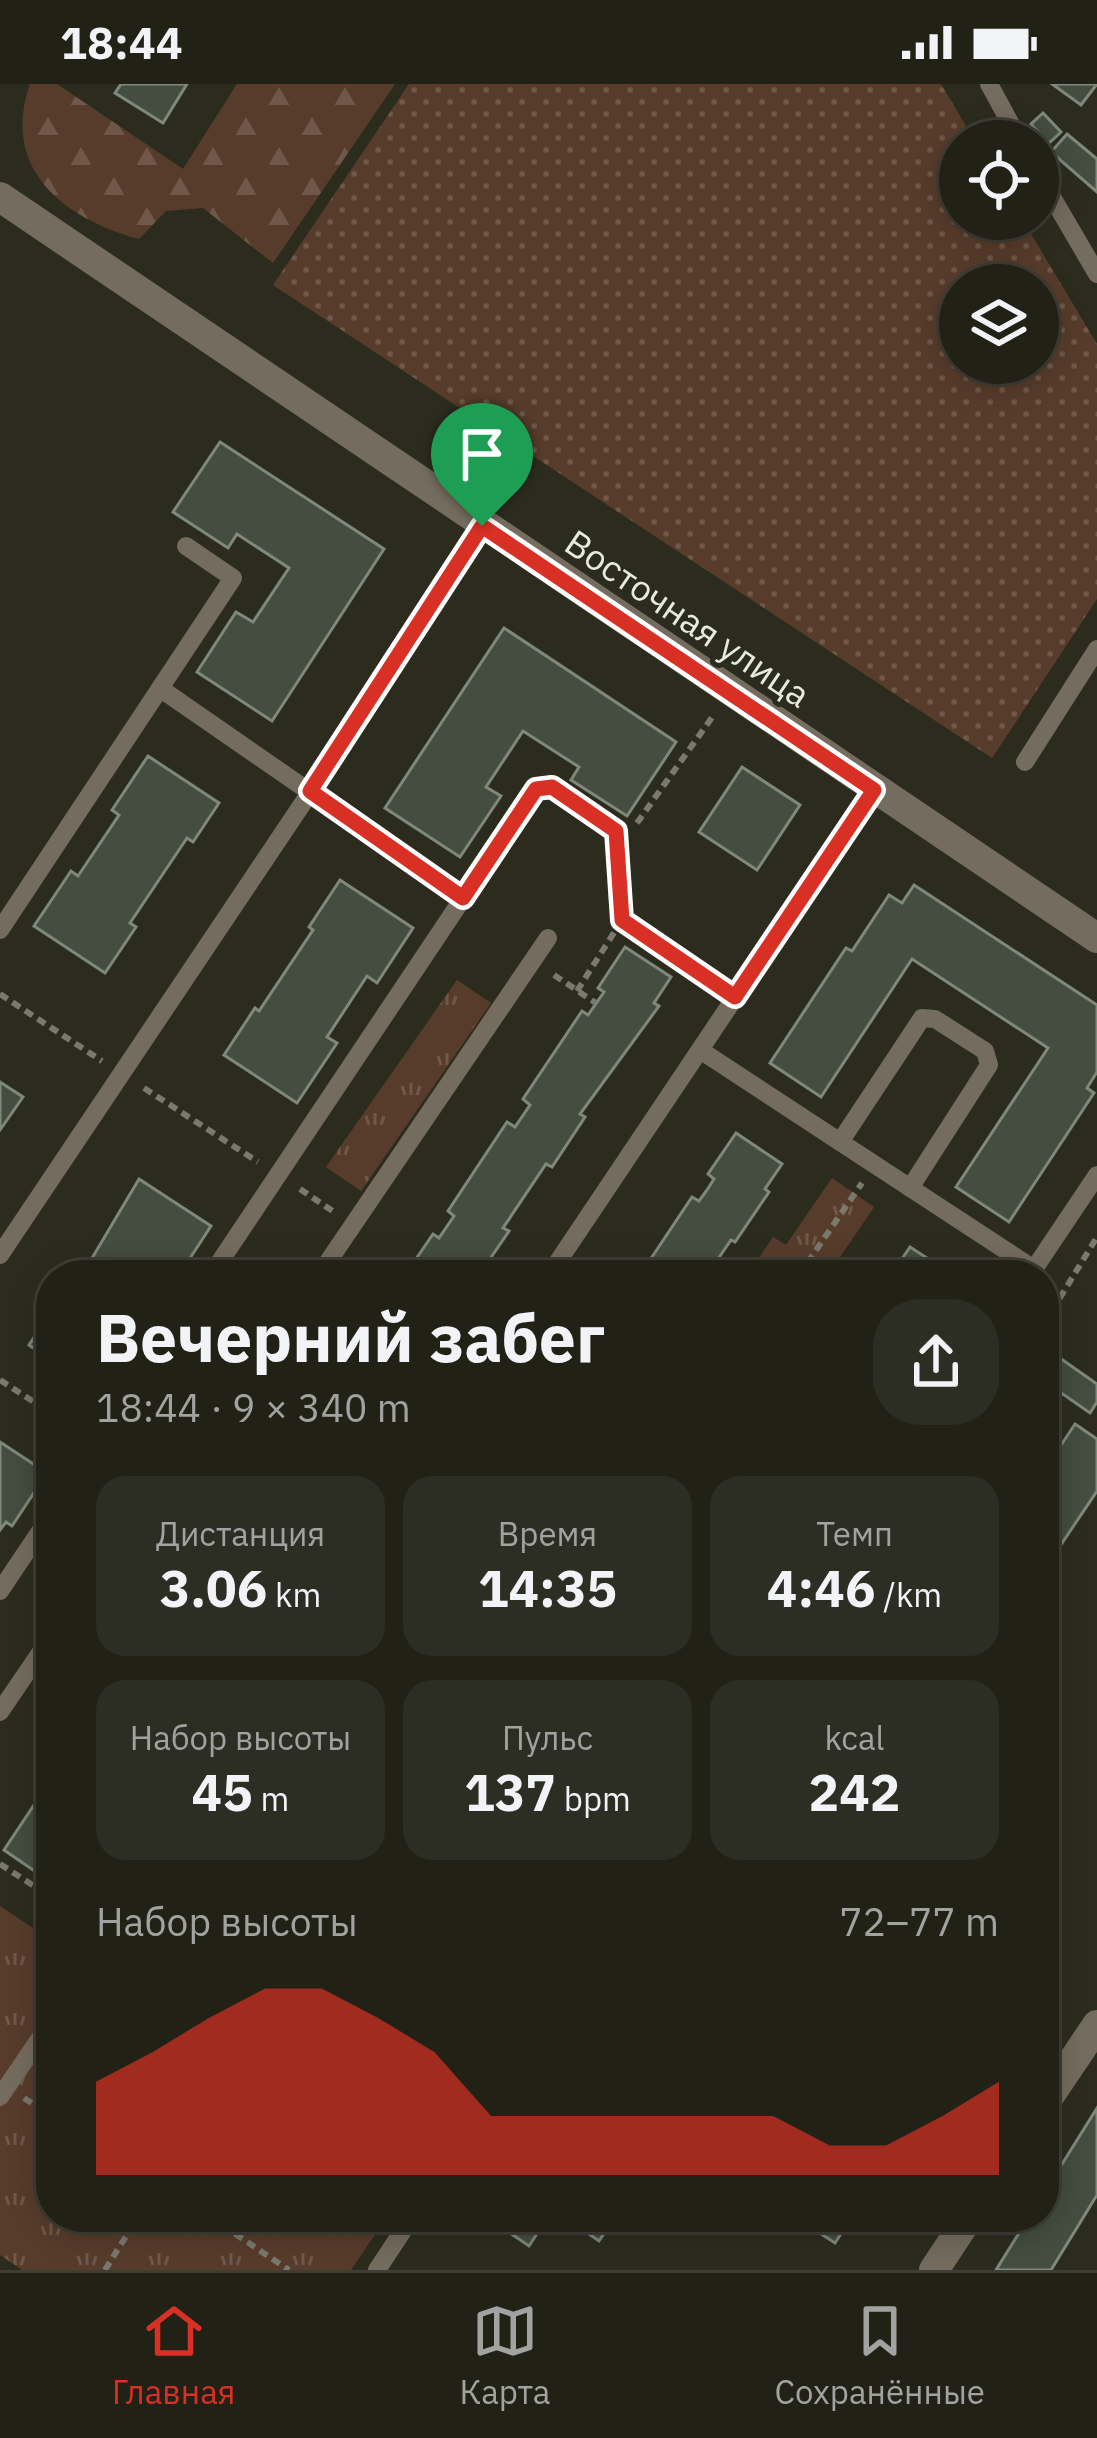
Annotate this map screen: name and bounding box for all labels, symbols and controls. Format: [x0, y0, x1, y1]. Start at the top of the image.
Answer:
text: 18:44 [60, 13, 183, 71]
map controls [939, 120, 1059, 384]
button: locate [939, 120, 1059, 240]
button: layers [939, 264, 1059, 384]
pin [431, 403, 533, 526]
icon: arrive [449, 421, 515, 487]
street label: Восточная улица [556, 519, 820, 717]
text: Вечерний забег [96, 1294, 605, 1380]
button: share [873, 1299, 999, 1425]
text: 18:44 · 9 × 340 m [96, 1382, 411, 1433]
text: Дистанция [156, 1512, 325, 1555]
text: Время [498, 1512, 597, 1555]
text: Темп [816, 1512, 893, 1555]
text: 3.06 [160, 1555, 267, 1621]
text: 14:35 [478, 1555, 617, 1621]
text: 4:46 [767, 1555, 876, 1621]
text: km [267, 1573, 321, 1616]
text: /km [876, 1573, 942, 1616]
text: Набор высоты [130, 1716, 351, 1759]
text: Пульс [502, 1716, 593, 1759]
text: kcal [824, 1716, 885, 1759]
text: 45 [192, 1759, 253, 1825]
text: 137 [464, 1759, 556, 1825]
text: 242 [809, 1759, 900, 1825]
text: m [253, 1777, 289, 1820]
text: bpm [556, 1777, 631, 1820]
text: Набор высоты [96, 1896, 358, 1947]
text: 72–77 m [839, 1896, 999, 1947]
tab: Главная [112, 2298, 235, 2413]
tab: Карта [460, 2298, 550, 2413]
tab: Сохранённые [775, 2298, 985, 2413]

